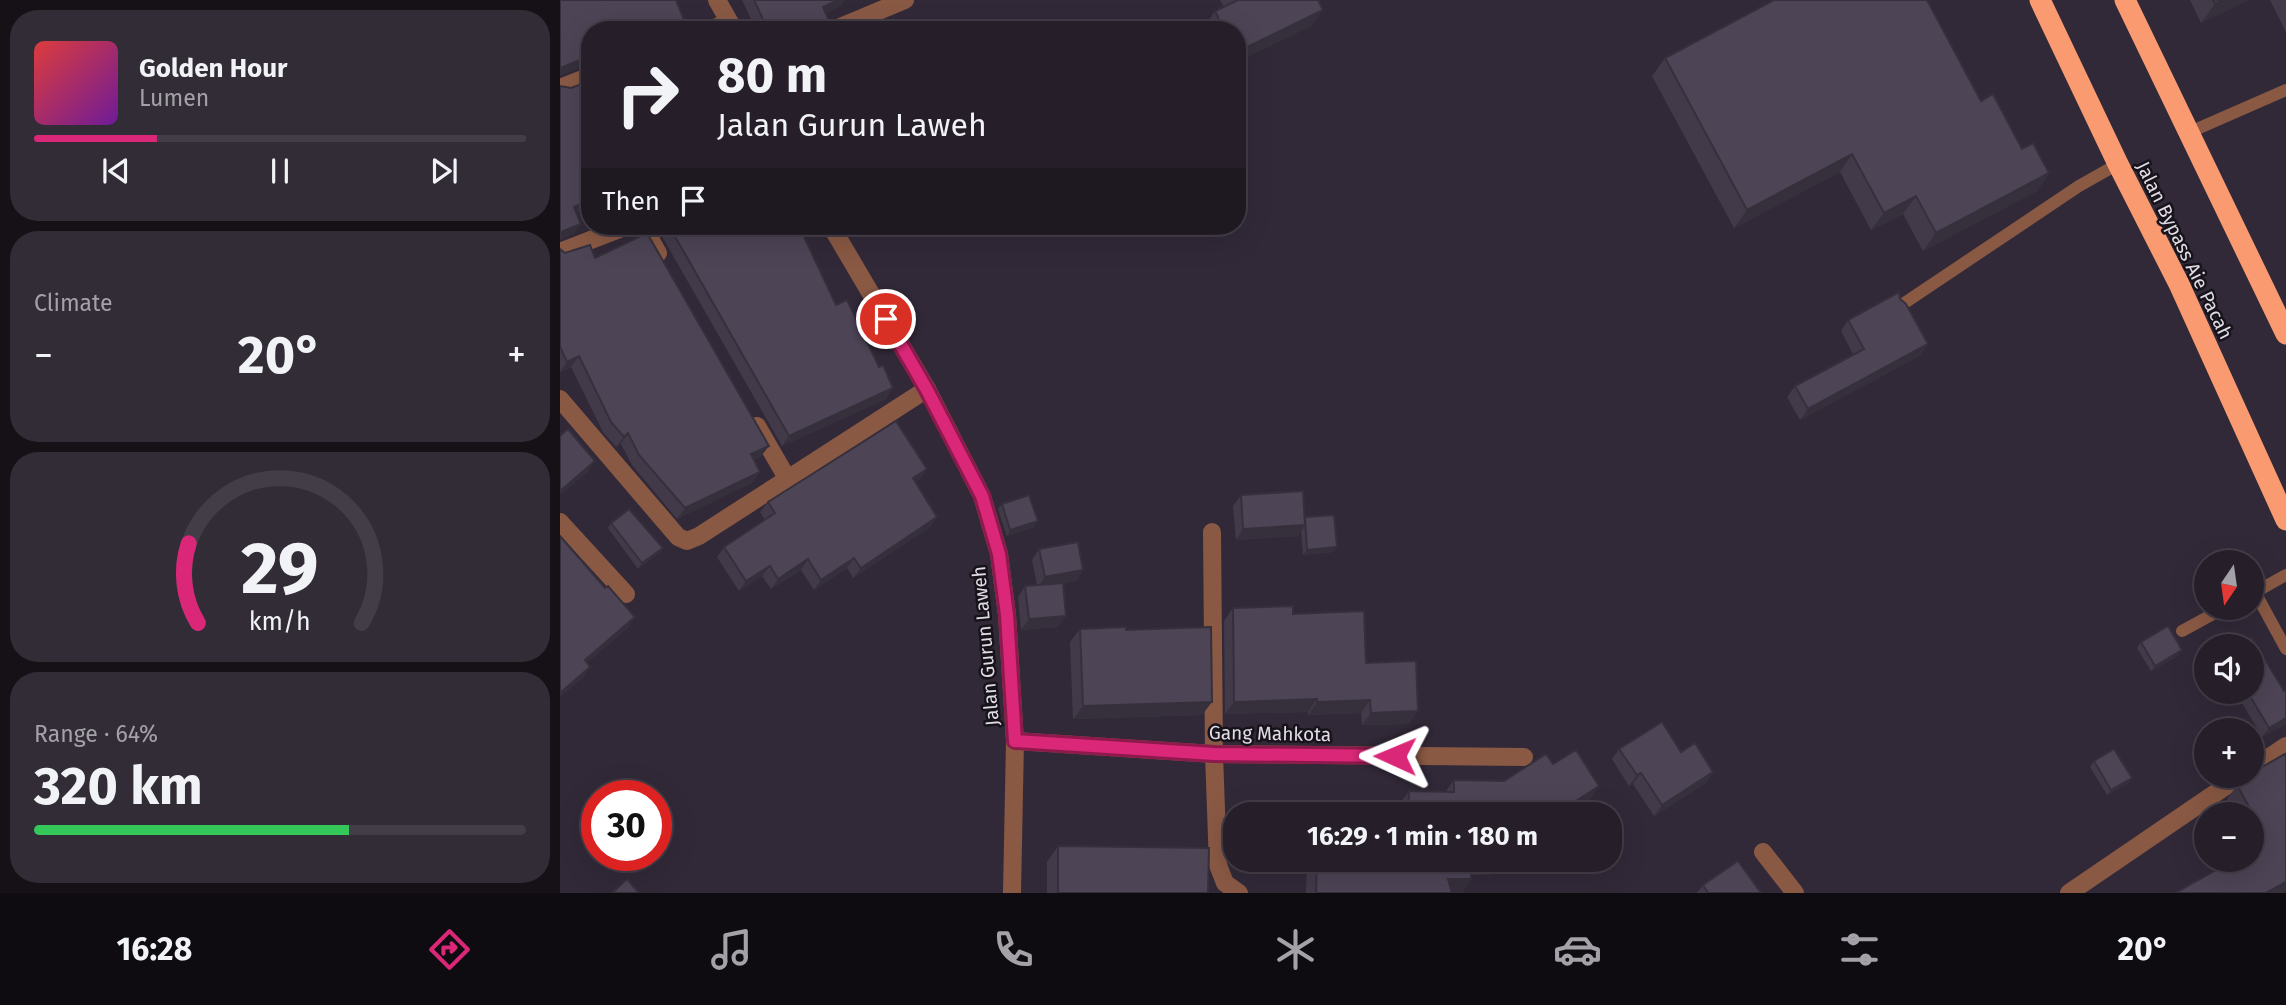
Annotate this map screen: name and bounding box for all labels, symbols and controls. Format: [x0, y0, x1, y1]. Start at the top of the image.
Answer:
text: 80 m [717, 46, 827, 105]
icon: right [602, 49, 693, 140]
text: Golden Hour [139, 53, 287, 84]
text: Lumen [139, 84, 209, 112]
text: Jalan Gurun Laweh [717, 106, 987, 144]
icon: previous [97, 152, 135, 190]
icon: pause [261, 152, 299, 190]
icon: next [425, 152, 463, 190]
street label: Jalan Bypass Aie Pacah [2131, 158, 2238, 343]
icon: arrive [674, 182, 712, 220]
text: Then [602, 186, 660, 217]
text: Climate [34, 289, 113, 317]
pin [856, 289, 916, 349]
icon: arrive [867, 300, 905, 338]
text: 20° [238, 324, 322, 387]
text: − [34, 332, 53, 378]
text: + [507, 332, 526, 378]
text: 29 [241, 525, 319, 612]
north arrow [2194, 550, 2264, 620]
map controls [2194, 550, 2264, 872]
street label: Jalan Gurun Laweh [967, 565, 1004, 727]
text: km/h [249, 607, 311, 637]
button: sound [2194, 634, 2264, 704]
button: + [2194, 718, 2264, 788]
position arrow [1358, 719, 1432, 793]
text: Range · 64% [34, 720, 158, 748]
street label: Gang Mahkota [1209, 721, 1331, 746]
text: 320 km [34, 755, 203, 818]
speed limit sign: 30 [581, 780, 672, 871]
button: − [2194, 802, 2264, 872]
text: 16:29 · 1 min · 180 m [1307, 821, 1538, 852]
icon: directions [425, 925, 474, 974]
icon: music [707, 925, 756, 974]
icon: phone [989, 925, 1038, 974]
icon: climate [1271, 925, 1320, 974]
icon: car [1553, 925, 1602, 974]
icon: filters [1835, 925, 1884, 974]
text: 16:28 [117, 930, 192, 968]
text: 20° [2117, 930, 2169, 968]

